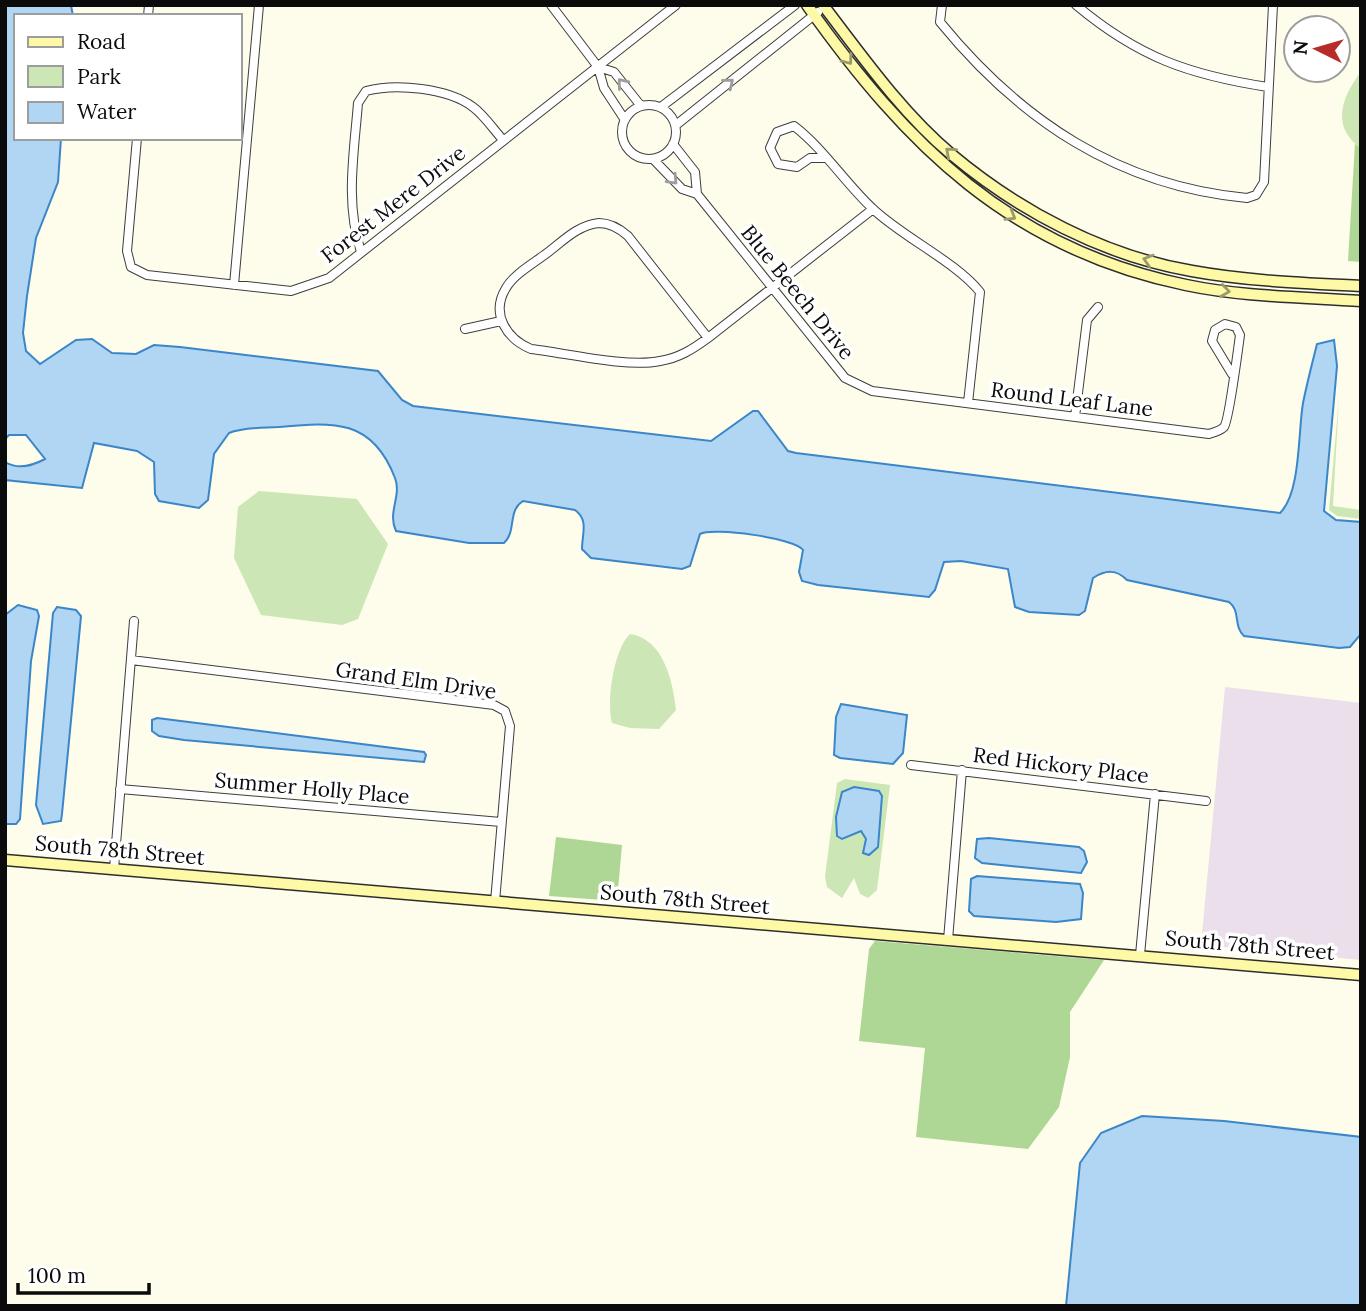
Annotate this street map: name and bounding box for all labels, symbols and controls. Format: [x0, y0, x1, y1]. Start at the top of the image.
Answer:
legend [14, 14, 242, 140]
north arrow [1282, 14, 1352, 84]
text: Road [77, 28, 126, 55]
text: N [1287, 39, 1313, 56]
one-way arrow [840, 52, 853, 64]
text: Park [77, 63, 121, 90]
one-way arrow [618, 78, 631, 90]
one-way arrow [721, 78, 733, 91]
text: Water [77, 98, 136, 125]
street label: Forest Mere Drive [315, 139, 471, 269]
one-way arrow [945, 148, 958, 160]
one-way arrow [665, 171, 677, 184]
one-way arrow [1004, 208, 1017, 221]
street label: Blue Beech Drive [735, 219, 861, 365]
one-way arrow [1142, 254, 1154, 268]
one-way arrow [1219, 283, 1230, 298]
street label: Round Leaf Lane [989, 376, 1155, 422]
street label: Grand Elm Drive [334, 655, 498, 705]
street label: Red Hickory Place [972, 741, 1150, 789]
street label: Summer Holly Place [213, 766, 411, 810]
street label: South 78th Street [34, 829, 207, 871]
street label: South 78th Street [599, 878, 772, 920]
street label: South 78th Street [1164, 924, 1337, 966]
scale bar [18, 1252, 149, 1296]
text: 100 m [28, 1262, 86, 1289]

